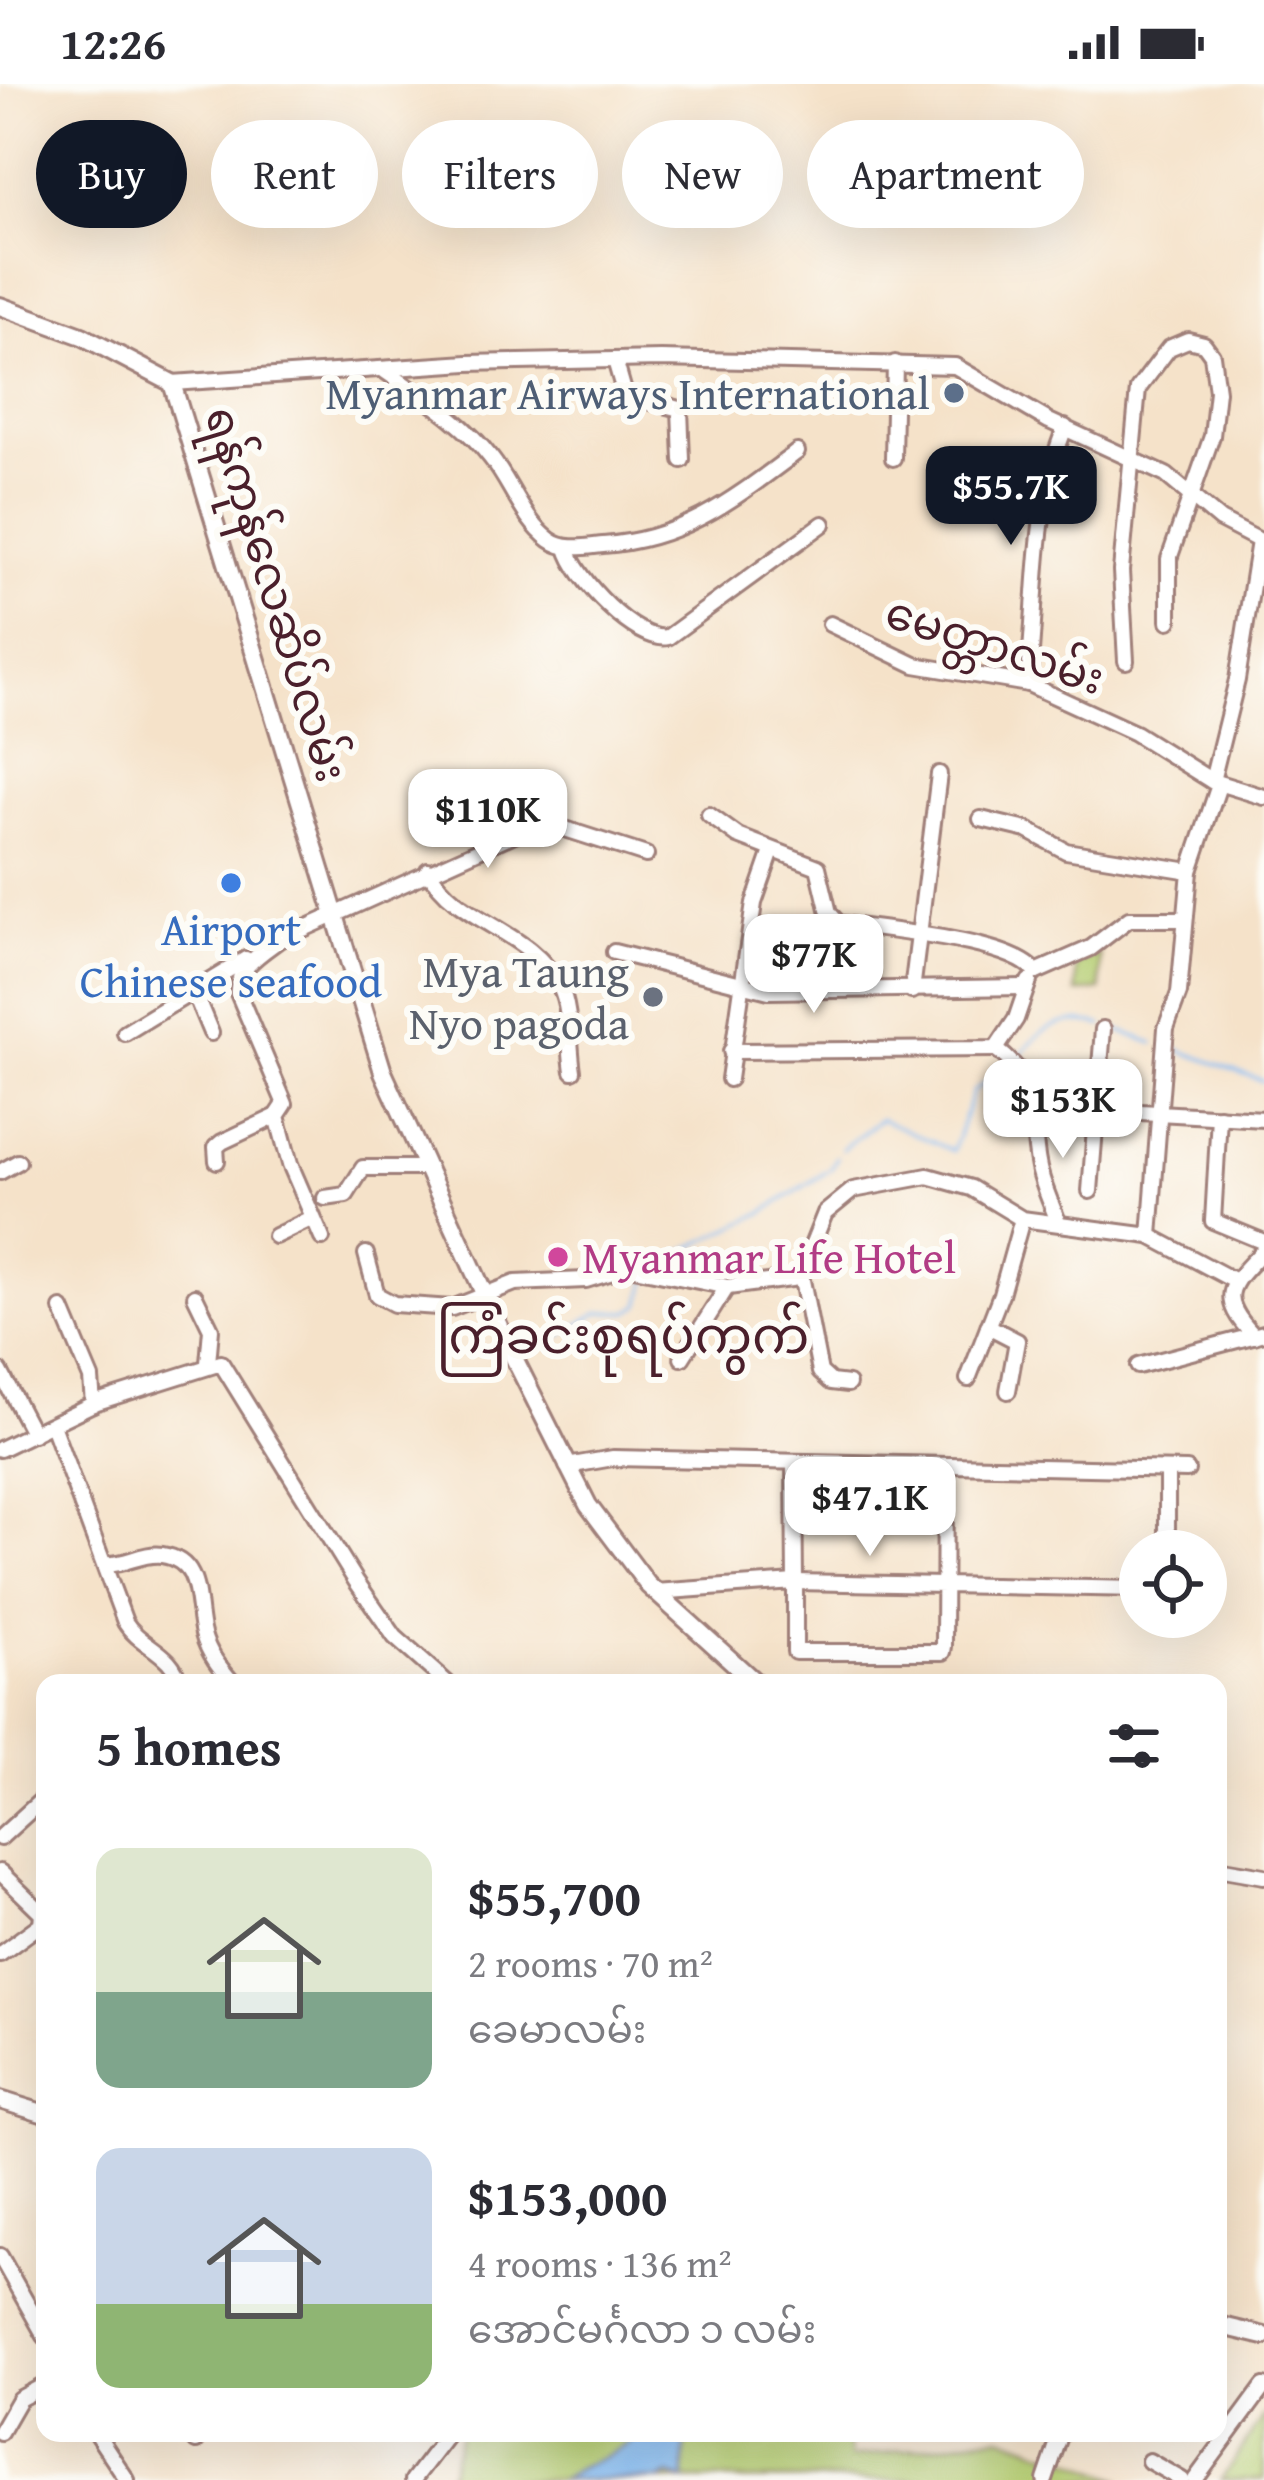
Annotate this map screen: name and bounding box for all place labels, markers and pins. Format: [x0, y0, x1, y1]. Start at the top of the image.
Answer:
place label: Myanmar Airways International [325, 360, 930, 425]
marker: Myanmar Airways International [941, 380, 967, 406]
pin: $55.7K [913, 446, 1109, 548]
pin: $110K [404, 769, 572, 871]
marker: Airport Chinese seafood [218, 870, 244, 896]
place label: Airport Chinese seafood [80, 896, 382, 1013]
pin: $77K [743, 914, 885, 1016]
place label: Mya Taung Nyo pagoda [409, 938, 630, 1055]
marker: Mya Taung Nyo pagoda [640, 984, 666, 1010]
pin: $153K [979, 1059, 1147, 1161]
place label: Myanmar Life Hotel [582, 1224, 956, 1289]
marker: Myanmar Life Hotel [545, 1244, 571, 1270]
pin: $47.1K [772, 1457, 968, 1559]

